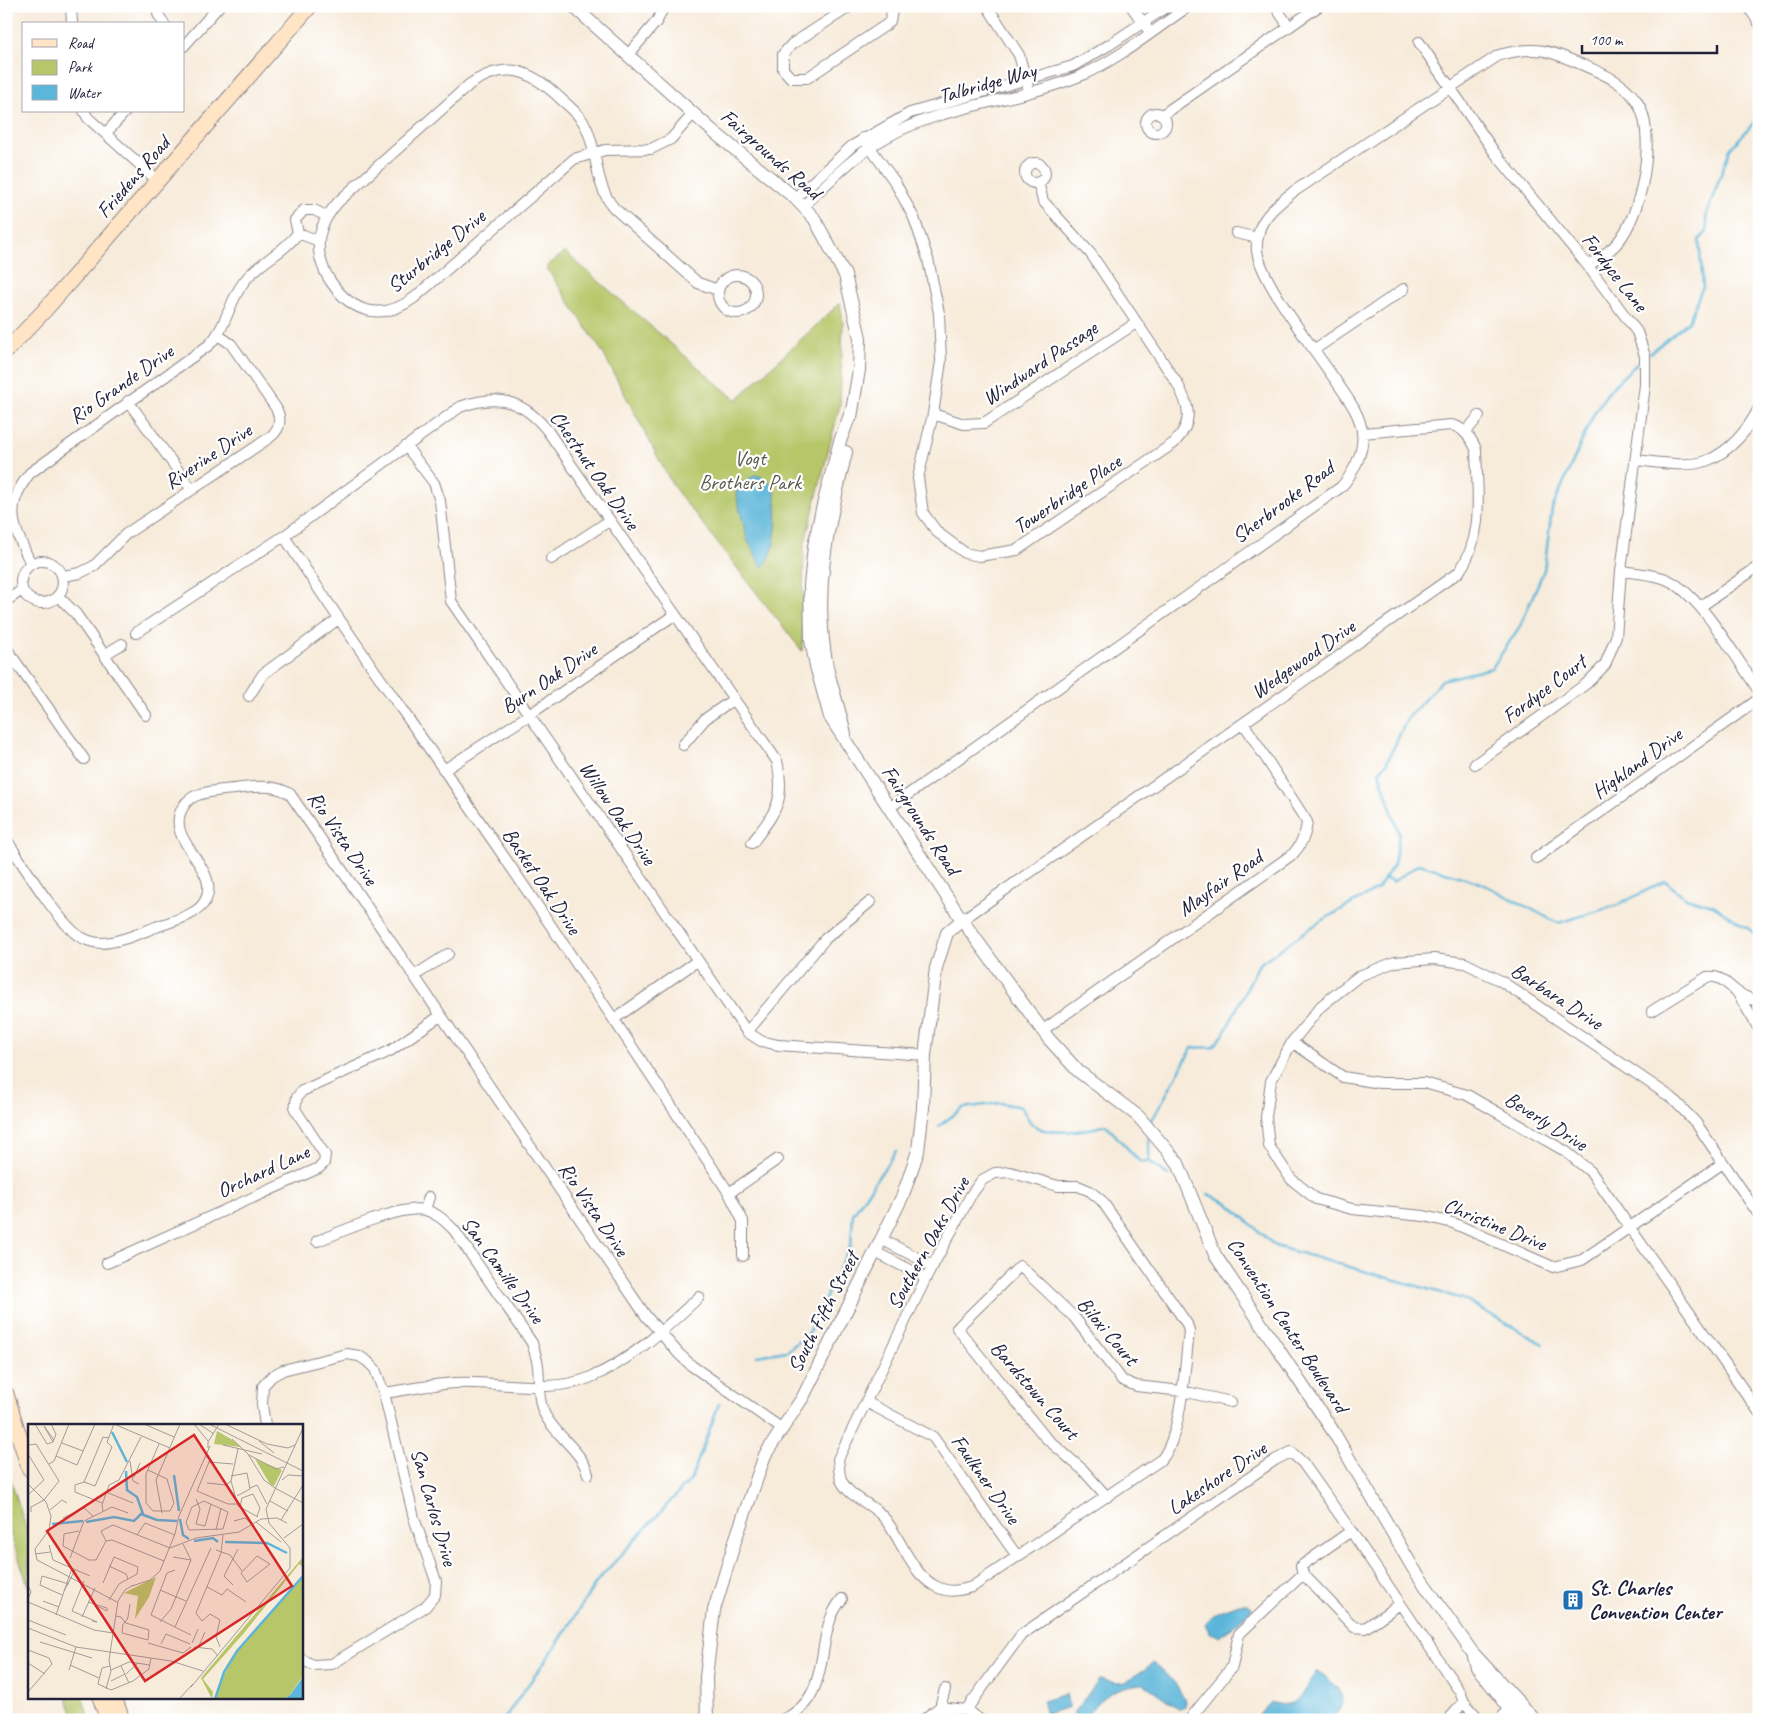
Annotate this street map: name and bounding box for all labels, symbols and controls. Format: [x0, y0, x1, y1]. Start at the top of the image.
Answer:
legend [22, 22, 185, 112]
scale bar [1582, 22, 1718, 54]
text: 100 m [1590, 31, 1624, 50]
text: Road [68, 34, 95, 53]
street label: Talbridge Way [935, 56, 1040, 109]
text: Park [68, 58, 93, 77]
text: Water [68, 84, 102, 103]
street label: Fairgrounds Road [715, 103, 830, 207]
street label: Friedens Road [90, 128, 178, 223]
street label: Sturbridge Drive [382, 203, 491, 299]
street label: Fordyce Lane [1576, 227, 1655, 318]
street label: Windward Passage [978, 314, 1103, 411]
street label: Rio Grande Drive [64, 338, 179, 430]
street label: Chestnut Oak Drive [544, 405, 646, 535]
street label: Riverine Drive [159, 417, 258, 495]
park label: Vogt Brothers Park [699, 445, 803, 495]
street label: Towerbridge Place [1008, 448, 1127, 540]
street label: Sherbrooke Road [1227, 454, 1341, 549]
street label: Wedgewood Drive [1246, 613, 1361, 704]
street label: Burn Oak Drive [496, 635, 604, 720]
street label: Fordyce Court [1497, 647, 1594, 729]
street label: Highland Drive [1587, 720, 1689, 804]
street label: Willow Oak Drive [574, 756, 663, 871]
street label: Fairgrounds Road [876, 760, 968, 883]
street label: Rio Vista Drive [302, 786, 385, 891]
street label: Basket Oak Drive [497, 823, 588, 940]
street label: Mayfair Road [1173, 842, 1270, 922]
street label: Barbara Drive [1506, 957, 1609, 1036]
street label: Beverly Drive [1500, 1086, 1593, 1157]
street label: Orchard Lane [213, 1138, 314, 1204]
street label: Rio Vista Drive [553, 1157, 636, 1262]
street label: Southern Oaks Drive [881, 1171, 976, 1314]
street label: Christine Drive [1440, 1192, 1551, 1257]
street label: San Camille Drive [456, 1212, 551, 1329]
street label: Convention Center Boulevard [1222, 1233, 1356, 1420]
street label: South Fifth Street [781, 1244, 866, 1377]
street label: Biloxi Court [1072, 1291, 1146, 1372]
street label: Bardstown Court [985, 1335, 1086, 1446]
inset map [28, 1424, 302, 1698]
street label: Faulkner Drive [946, 1429, 1027, 1530]
street label: Lakeshore Drive [1163, 1435, 1272, 1521]
street label: San Carlos Drive [405, 1446, 463, 1570]
place label: St. Charles Convention Center [1589, 1575, 1724, 1625]
building icon: St. Charles Convention Center [1561, 1588, 1585, 1612]

